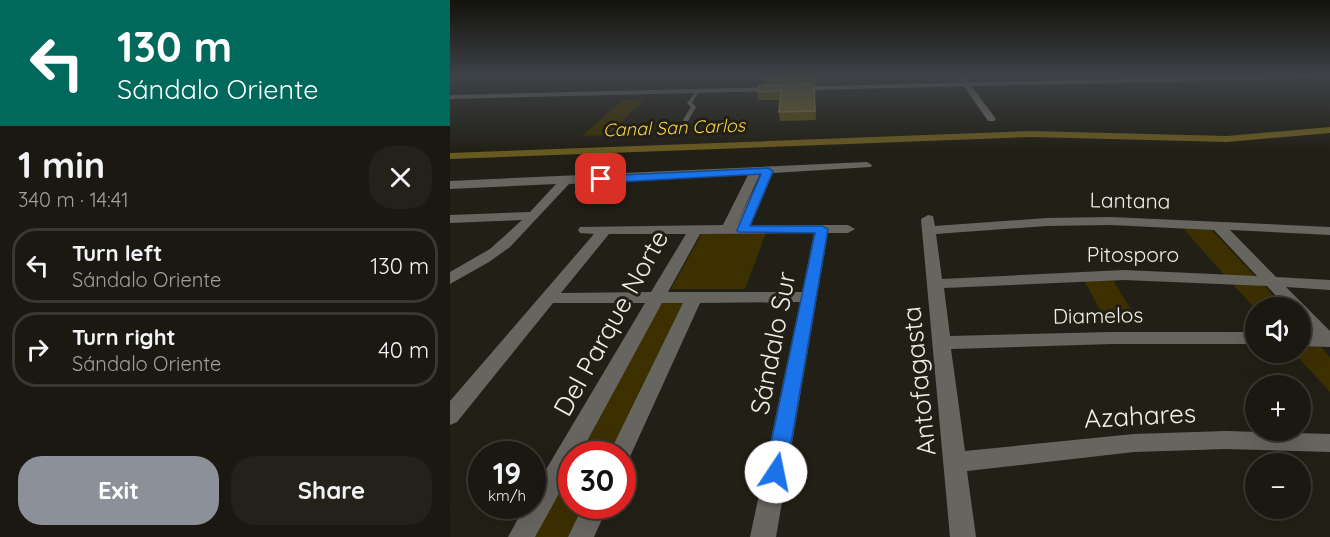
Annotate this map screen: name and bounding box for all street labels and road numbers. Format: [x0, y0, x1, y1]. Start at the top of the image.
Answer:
street label: Lantana [1089, 186, 1171, 214]
street label: Del Parque Norte [546, 224, 675, 422]
street label: Pitosporo [1087, 241, 1179, 267]
street label: Sándalo Sur [742, 269, 803, 417]
street label: Diamelos [1053, 301, 1143, 329]
street label: Antofagasta [894, 305, 943, 457]
street label: Azahares [1083, 396, 1197, 435]

